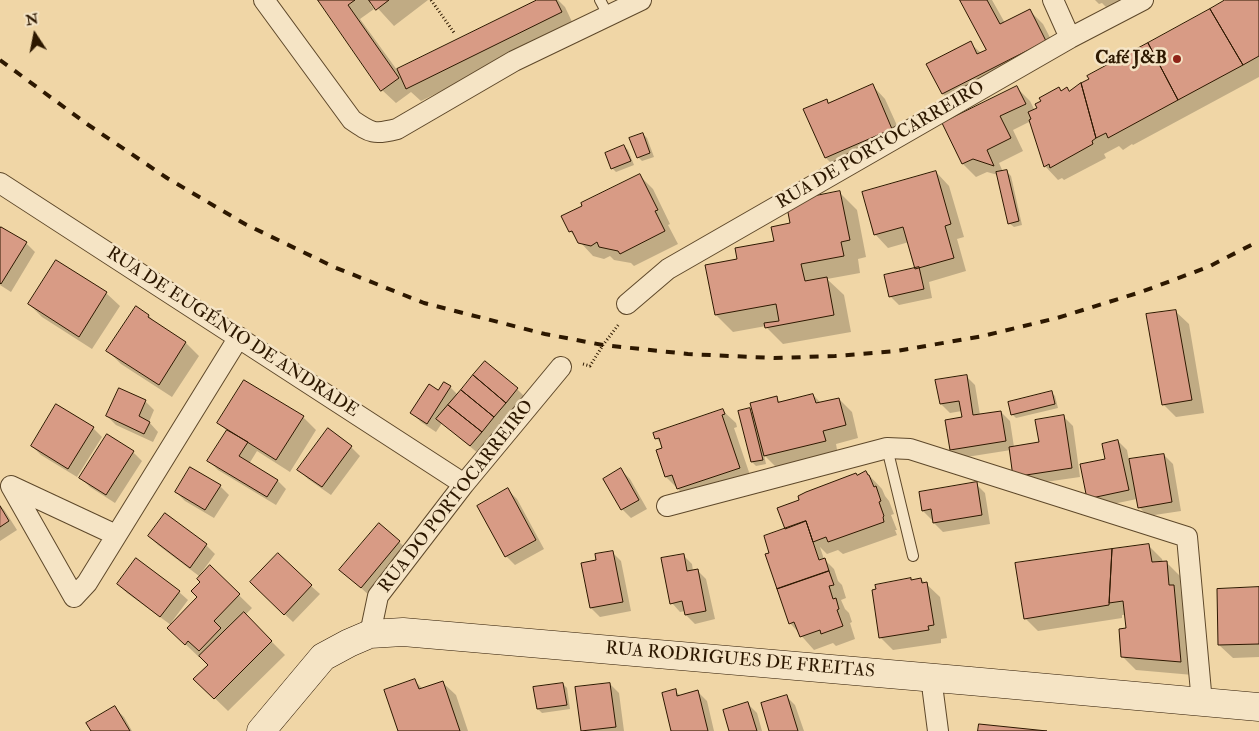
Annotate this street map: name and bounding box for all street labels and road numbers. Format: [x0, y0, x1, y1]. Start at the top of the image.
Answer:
street label: RUA DE PORTOCARREIRO [773, 77, 989, 215]
street label: RUA DE EUGÉNIO DE ANDRADE [102, 243, 362, 423]
street label: RUA DO PORTOCARREIRO [375, 396, 539, 598]
street label: RUA RODRIGUES DE FREITAS [604, 638, 876, 684]

